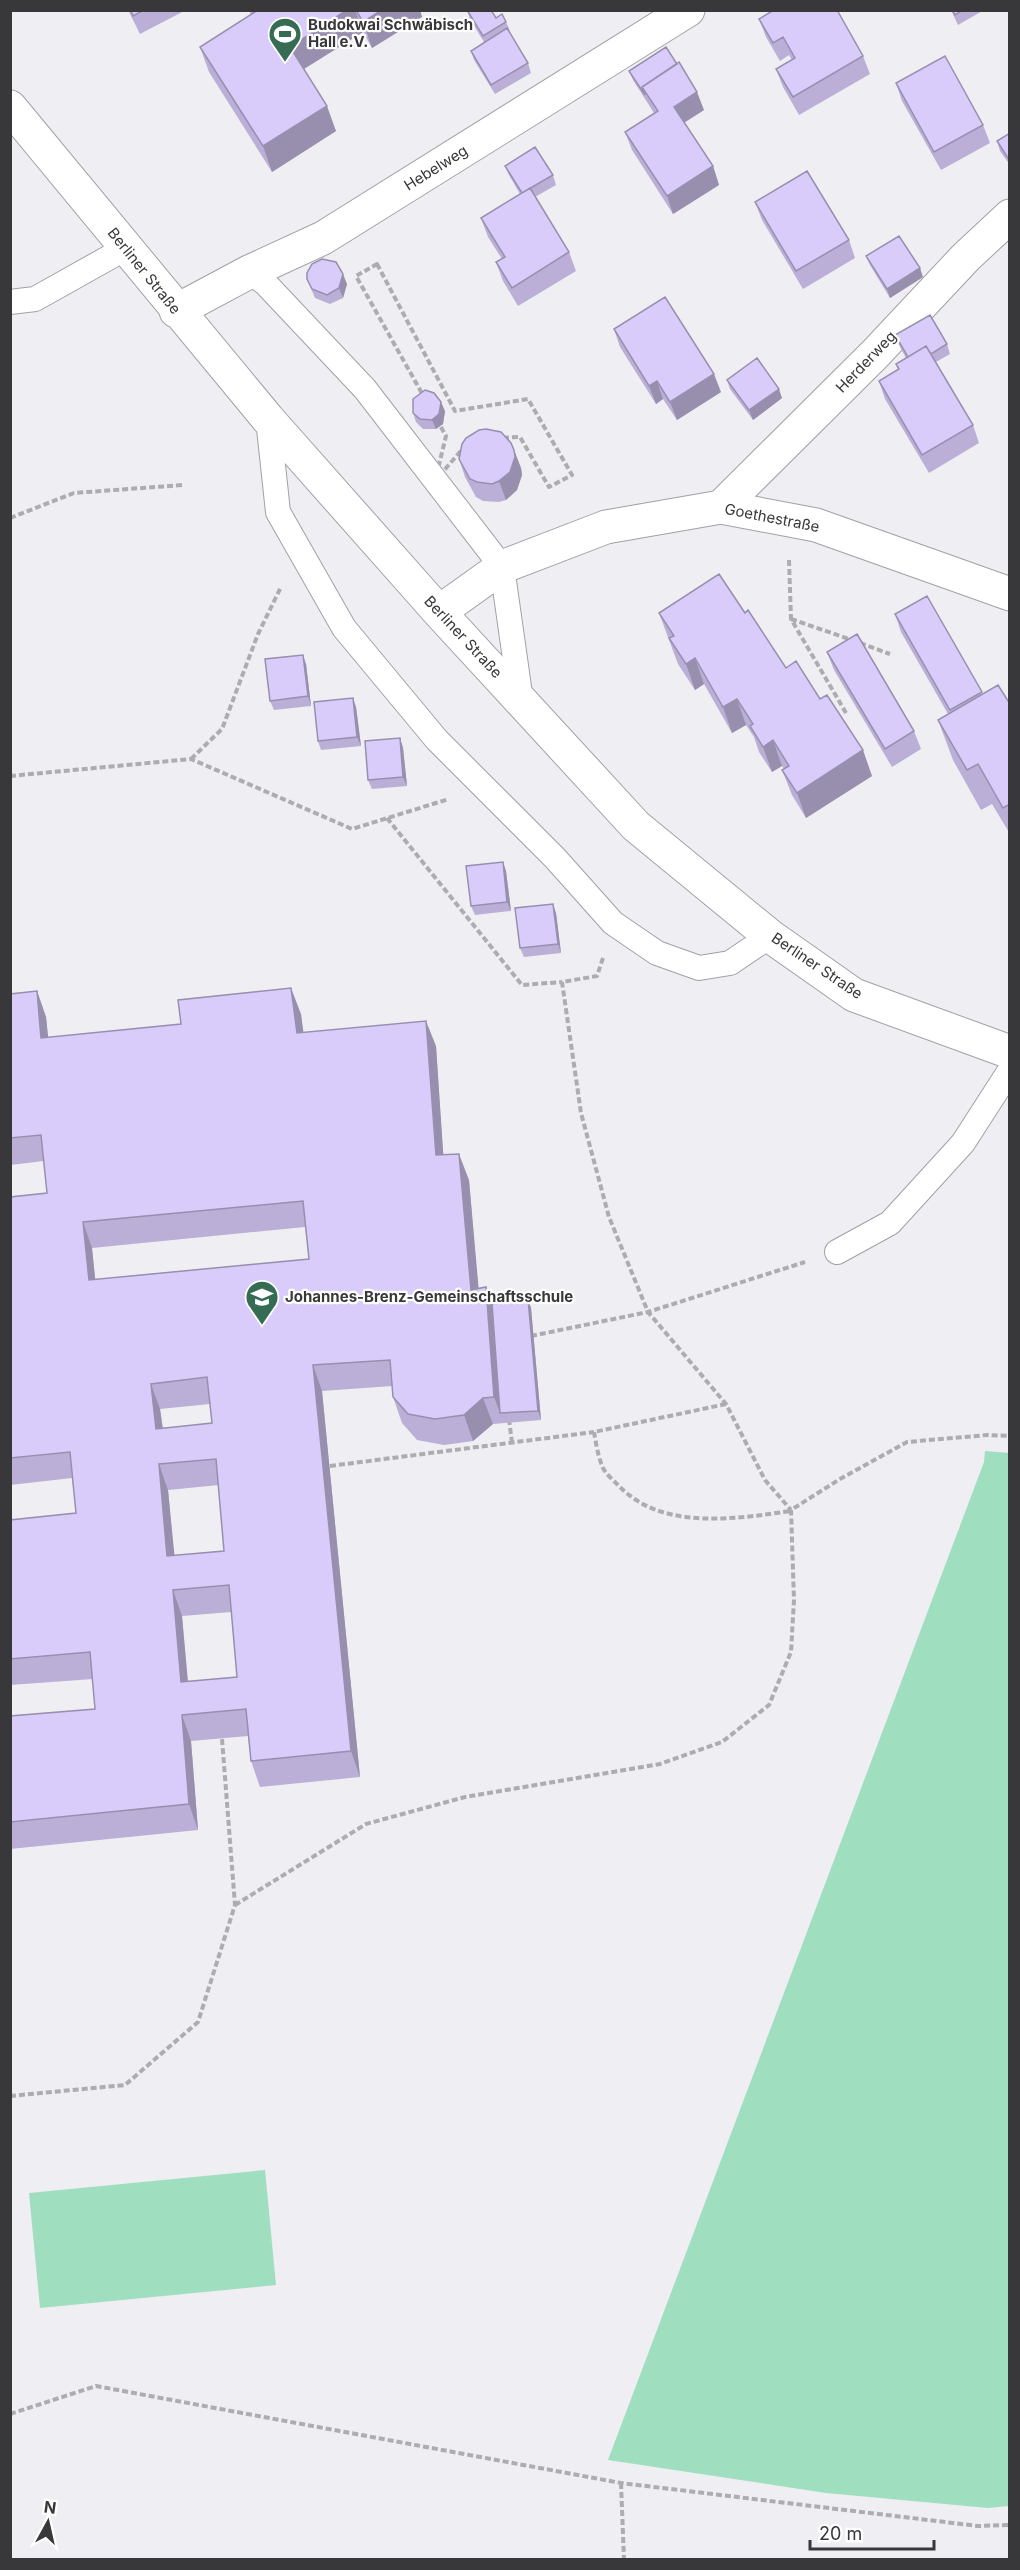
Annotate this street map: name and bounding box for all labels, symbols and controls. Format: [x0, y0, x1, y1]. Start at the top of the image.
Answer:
place label: Budokwai Schwäbisch Hall e.V. [308, 15, 473, 51]
sports icon: Budokwai Schwäbisch Hall e.V. [267, 16, 303, 63]
street label: Hebelweg [400, 141, 471, 195]
street label: Berliner Straße [104, 224, 185, 318]
street label: Herderweg [831, 327, 900, 397]
street label: Goethestraße [723, 499, 821, 536]
street label: Berliner Straße [420, 591, 506, 682]
street label: Berliner Straße [768, 928, 866, 1003]
school or university icon: Johannes-Brenz-Gemeinschaftsschule [244, 1279, 280, 1326]
place label: Johannes-Brenz-Gemeinschaftsschule [285, 1287, 573, 1306]
north arrow [18, 2492, 78, 2552]
text: N [43, 2496, 58, 2518]
scale bar [810, 2513, 934, 2551]
text: 20 m [819, 2523, 862, 2544]

